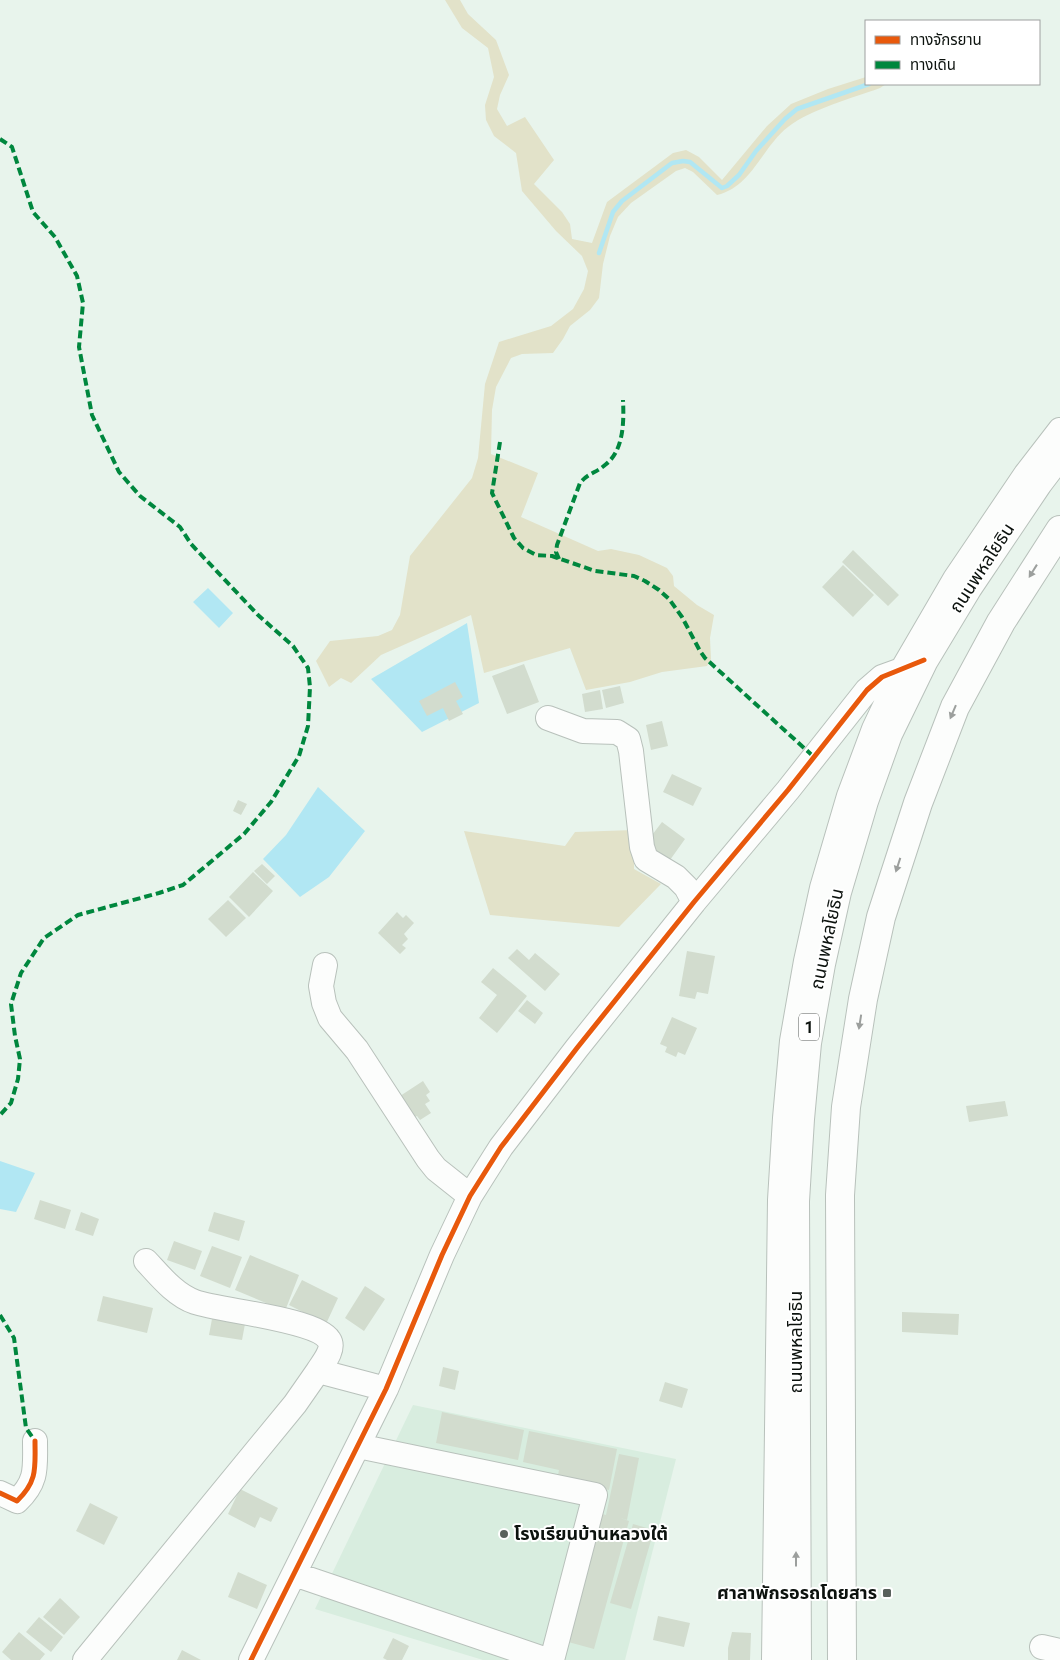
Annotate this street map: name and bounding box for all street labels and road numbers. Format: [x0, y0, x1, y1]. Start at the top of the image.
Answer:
street label: ถนนพหลโยธิน [945, 519, 1018, 617]
street label: ถนนพหลโยธิน [806, 886, 847, 991]
road number: 1 [799, 1014, 819, 1040]
street label: ถนนพหลโยธิน [785, 1291, 806, 1393]

